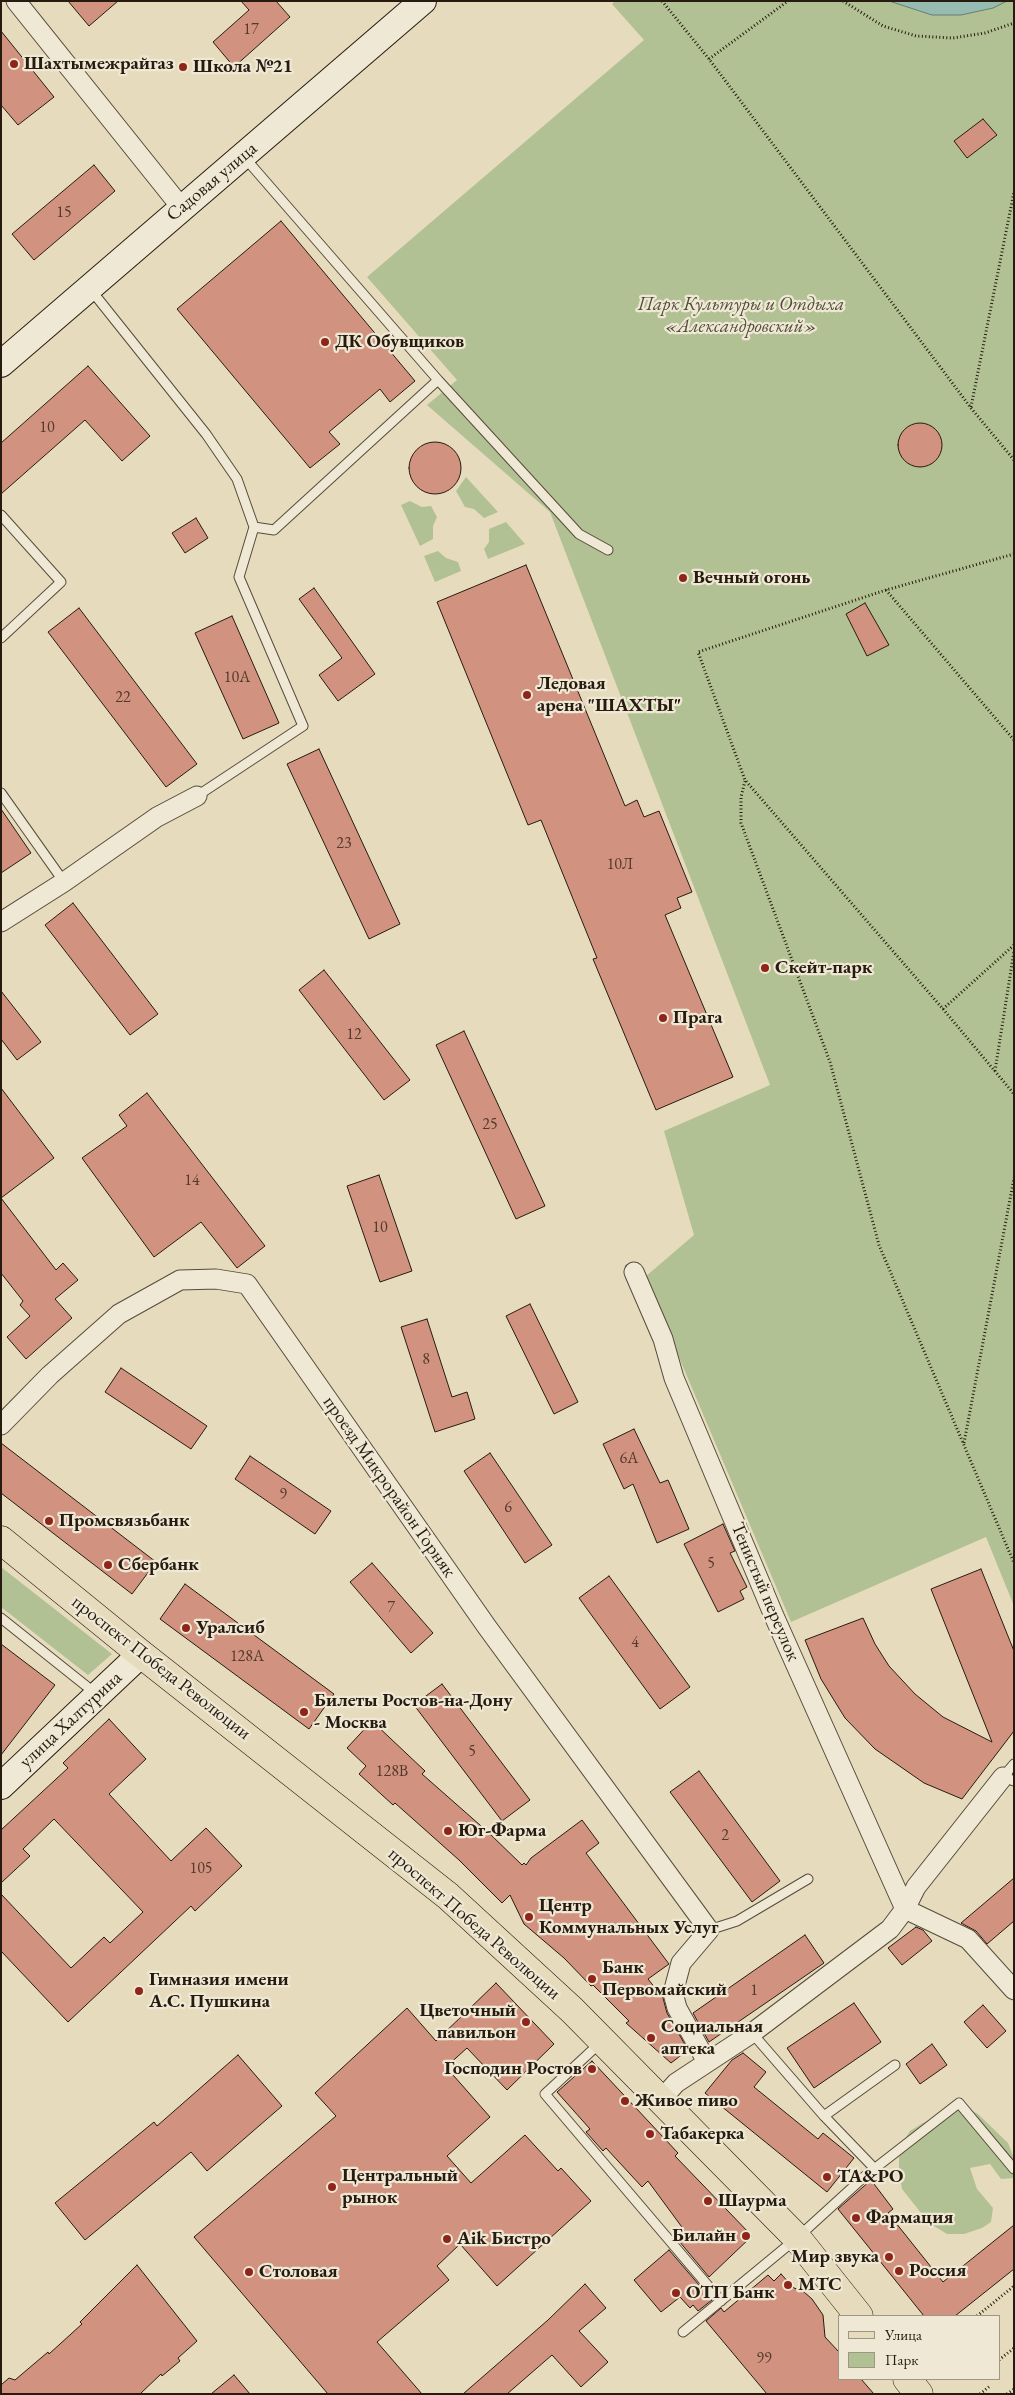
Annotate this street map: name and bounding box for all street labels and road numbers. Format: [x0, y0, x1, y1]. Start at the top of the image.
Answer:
street label: Садовая улица [162, 137, 262, 227]
street label: проезд Микрорайон Горняк [318, 1392, 460, 1582]
street label: Тенистый переулок [725, 1519, 805, 1665]
street label: проспект Победа Революции [67, 1591, 255, 1745]
street label: улица Халтурина [15, 1667, 127, 1773]
street label: проспект Победа Революции [383, 1843, 565, 2005]

